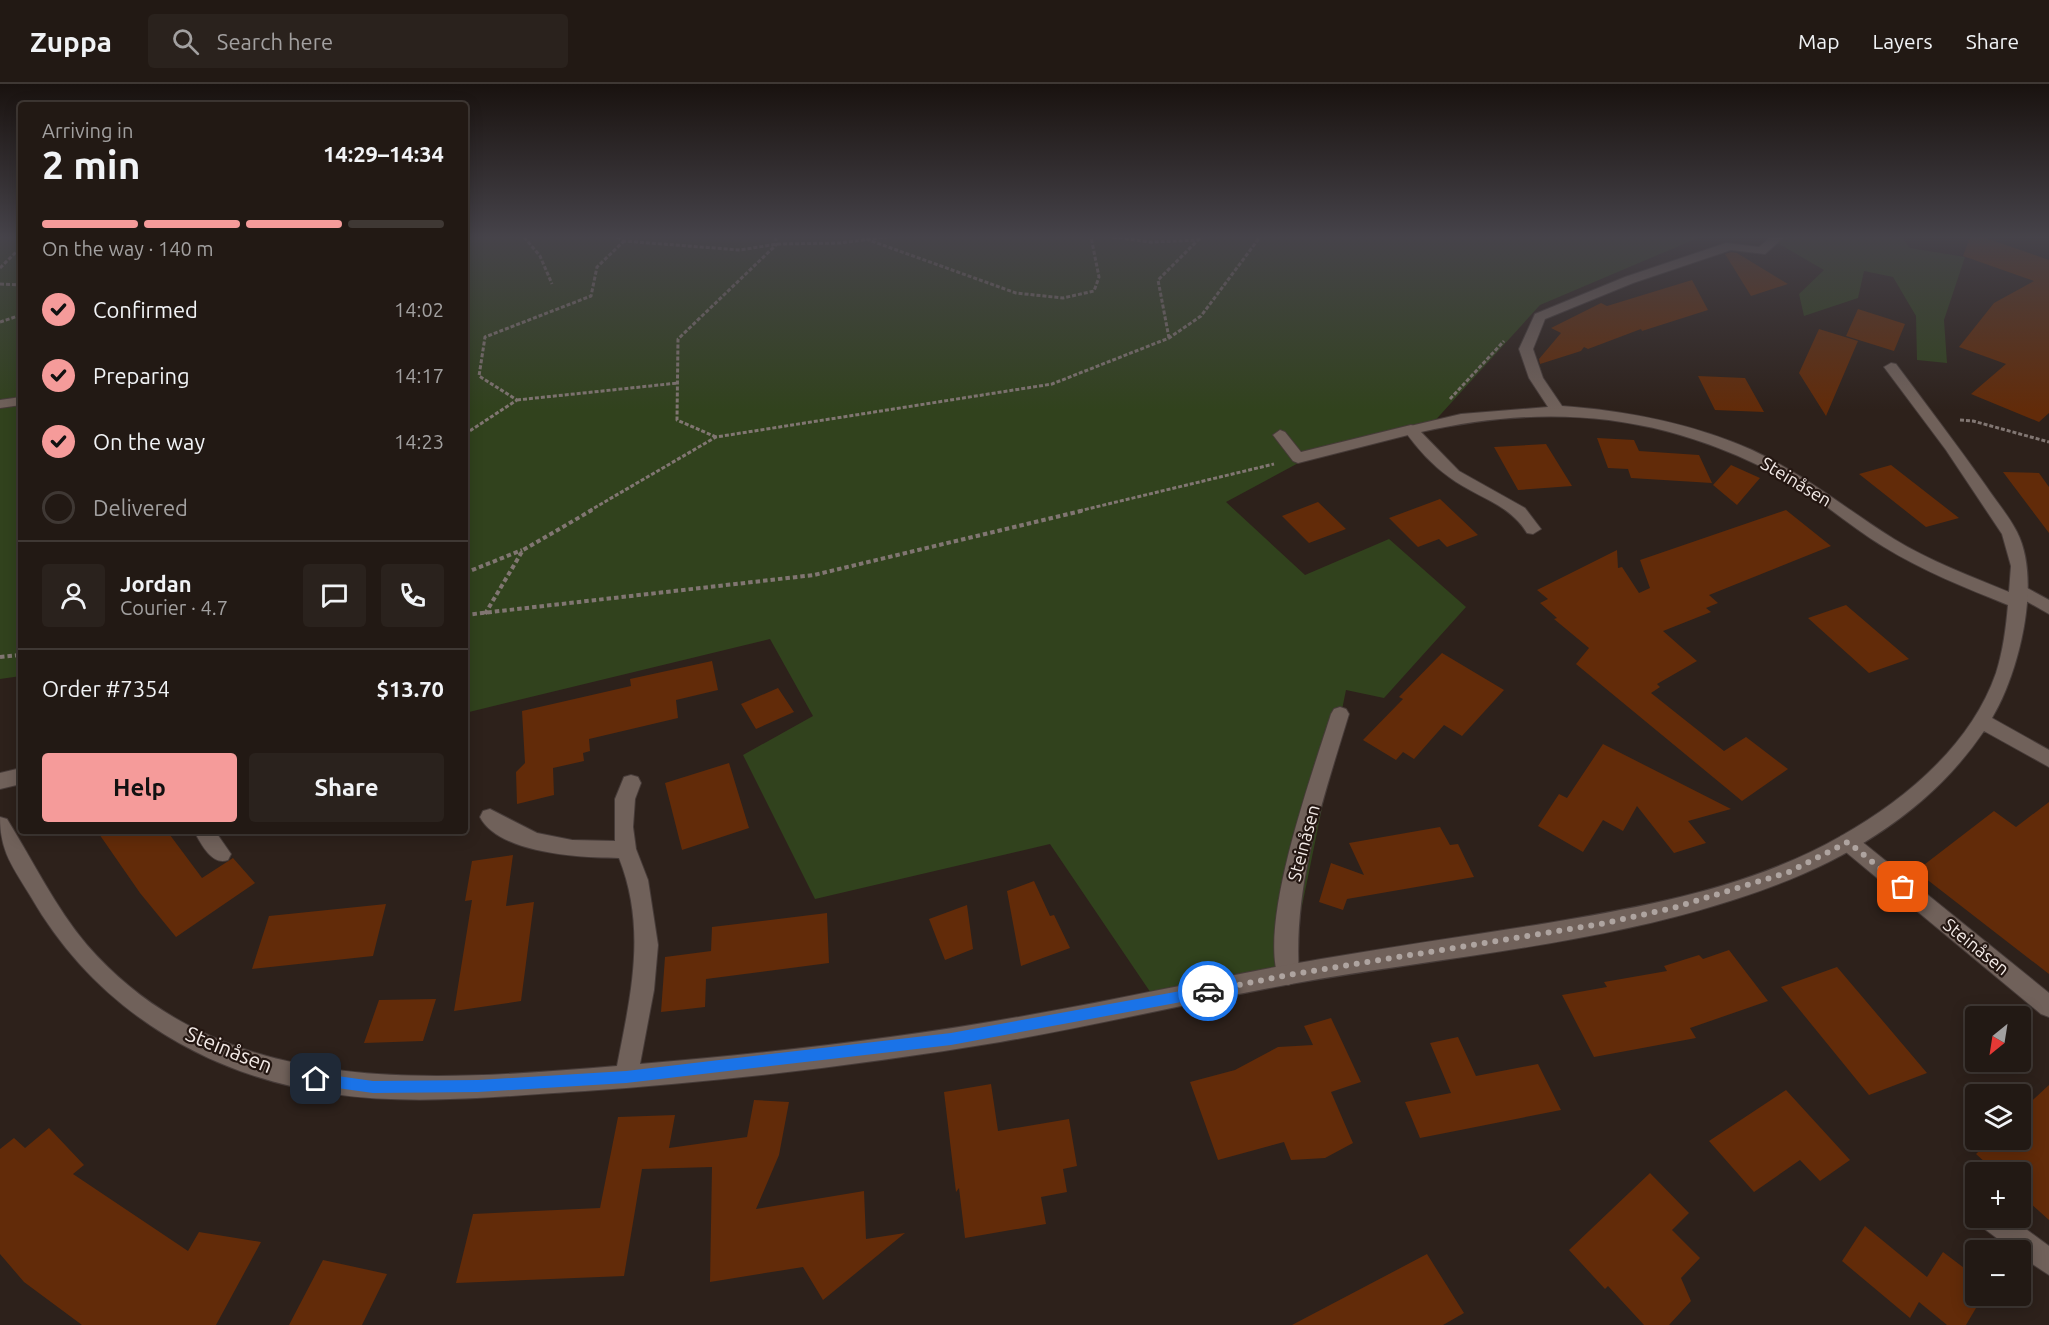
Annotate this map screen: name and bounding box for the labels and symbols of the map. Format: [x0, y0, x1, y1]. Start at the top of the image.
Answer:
street label: Steinåsen [1758, 452, 1835, 510]
street label: Steinåsen [1283, 802, 1323, 883]
pin [1877, 861, 1928, 912]
street label: Steinåsen [1940, 914, 2013, 979]
courier [1178, 961, 1238, 1021]
north arrow [1965, 1006, 2031, 1072]
street label: Steinåsen [183, 1021, 276, 1077]
pin [290, 1053, 341, 1104]

